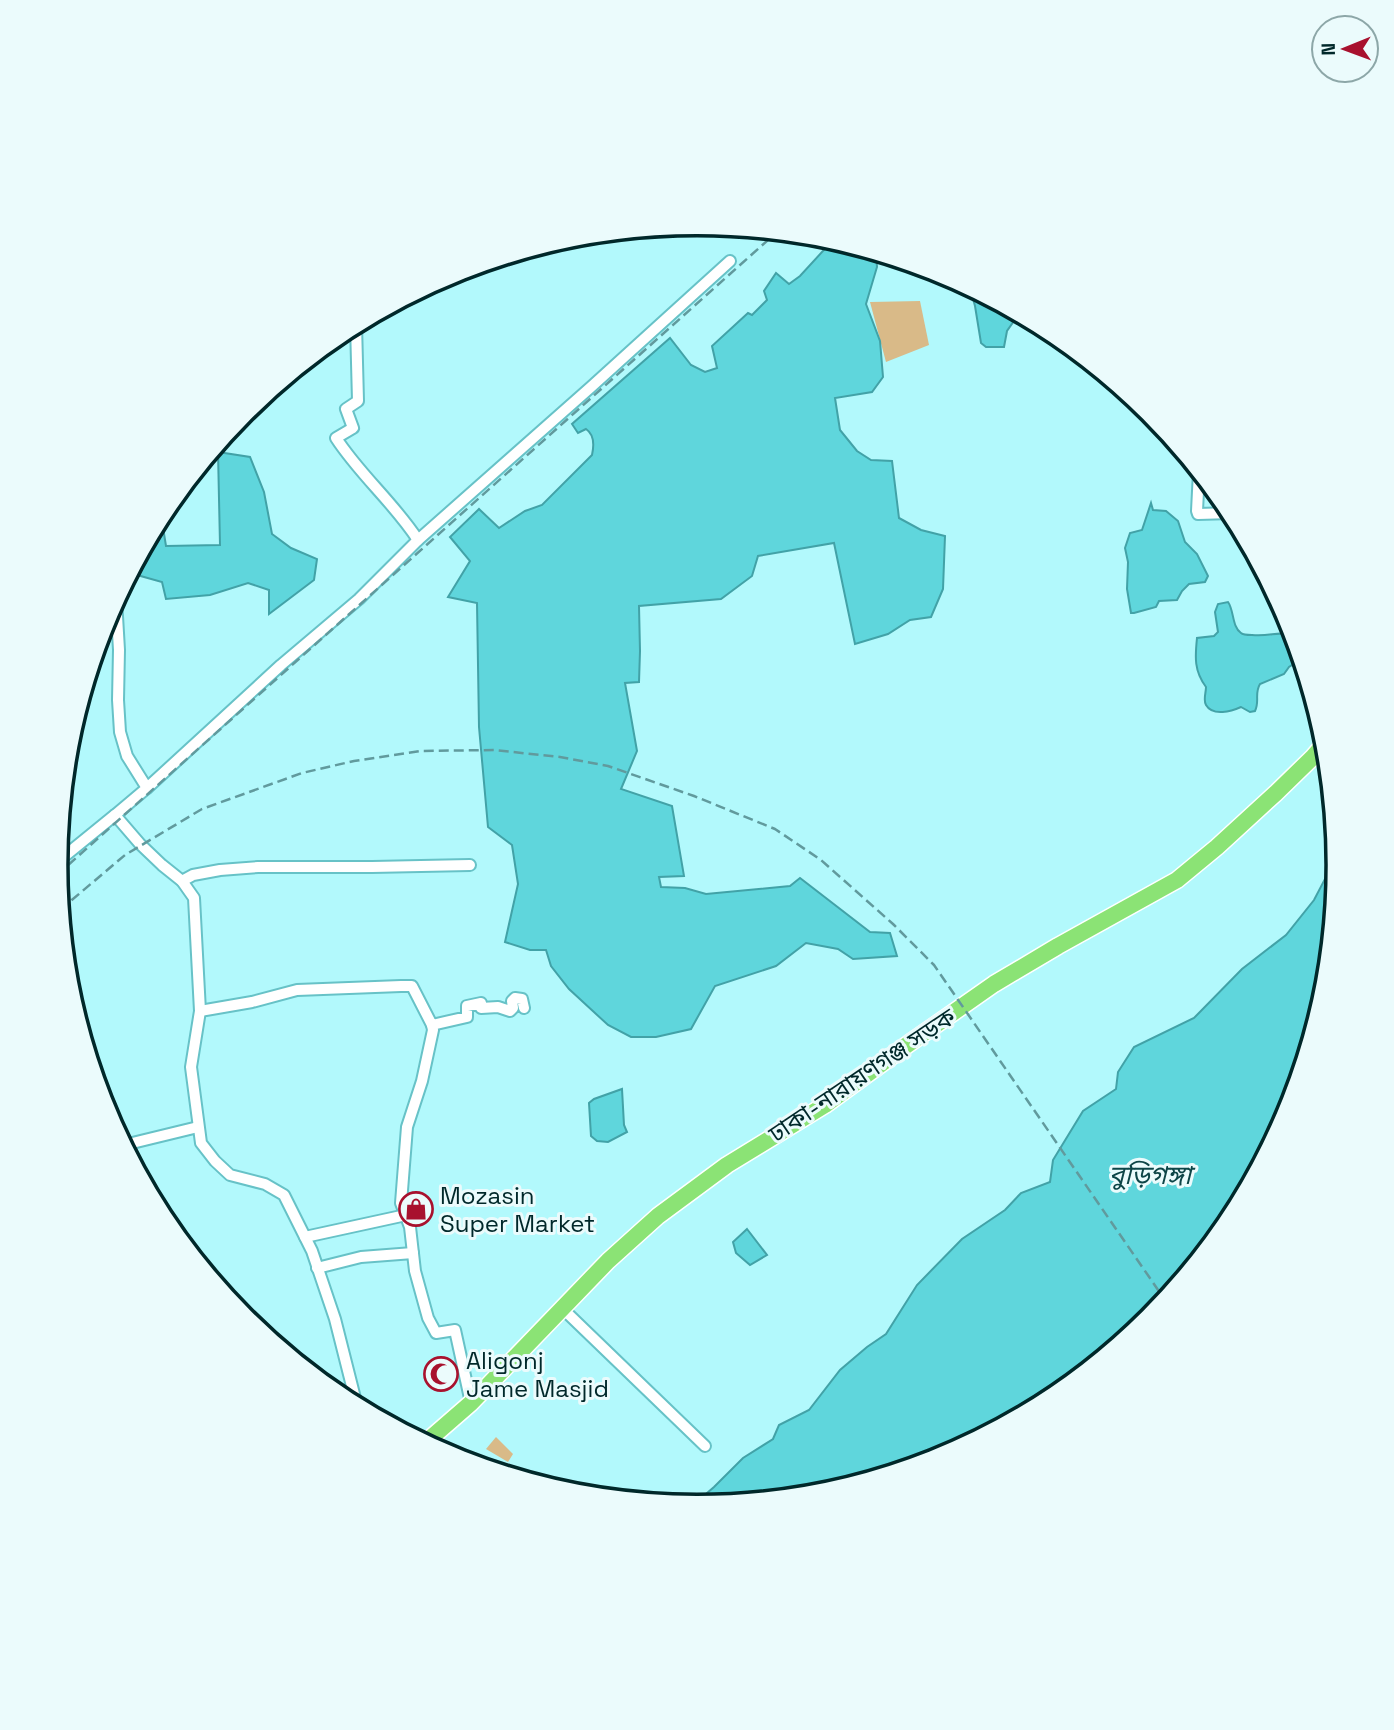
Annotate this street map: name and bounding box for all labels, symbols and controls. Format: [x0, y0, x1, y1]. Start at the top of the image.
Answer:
north arrow [1310, 14, 1380, 84]
text: N [1316, 43, 1341, 56]
street label: ঢাকা-নারায়ণগঞ্জ সড়ক [762, 1001, 962, 1150]
water label: বুড়িগঙ্গা [1109, 1158, 1196, 1192]
place label: Mozasin Super Market [440, 1180, 595, 1239]
shop icon: Mozasin Super Market [397, 1190, 435, 1228]
place label: Aligonj Jame Masjid [466, 1345, 609, 1404]
mosque icon: Aligonj Jame Masjid [422, 1355, 460, 1393]

